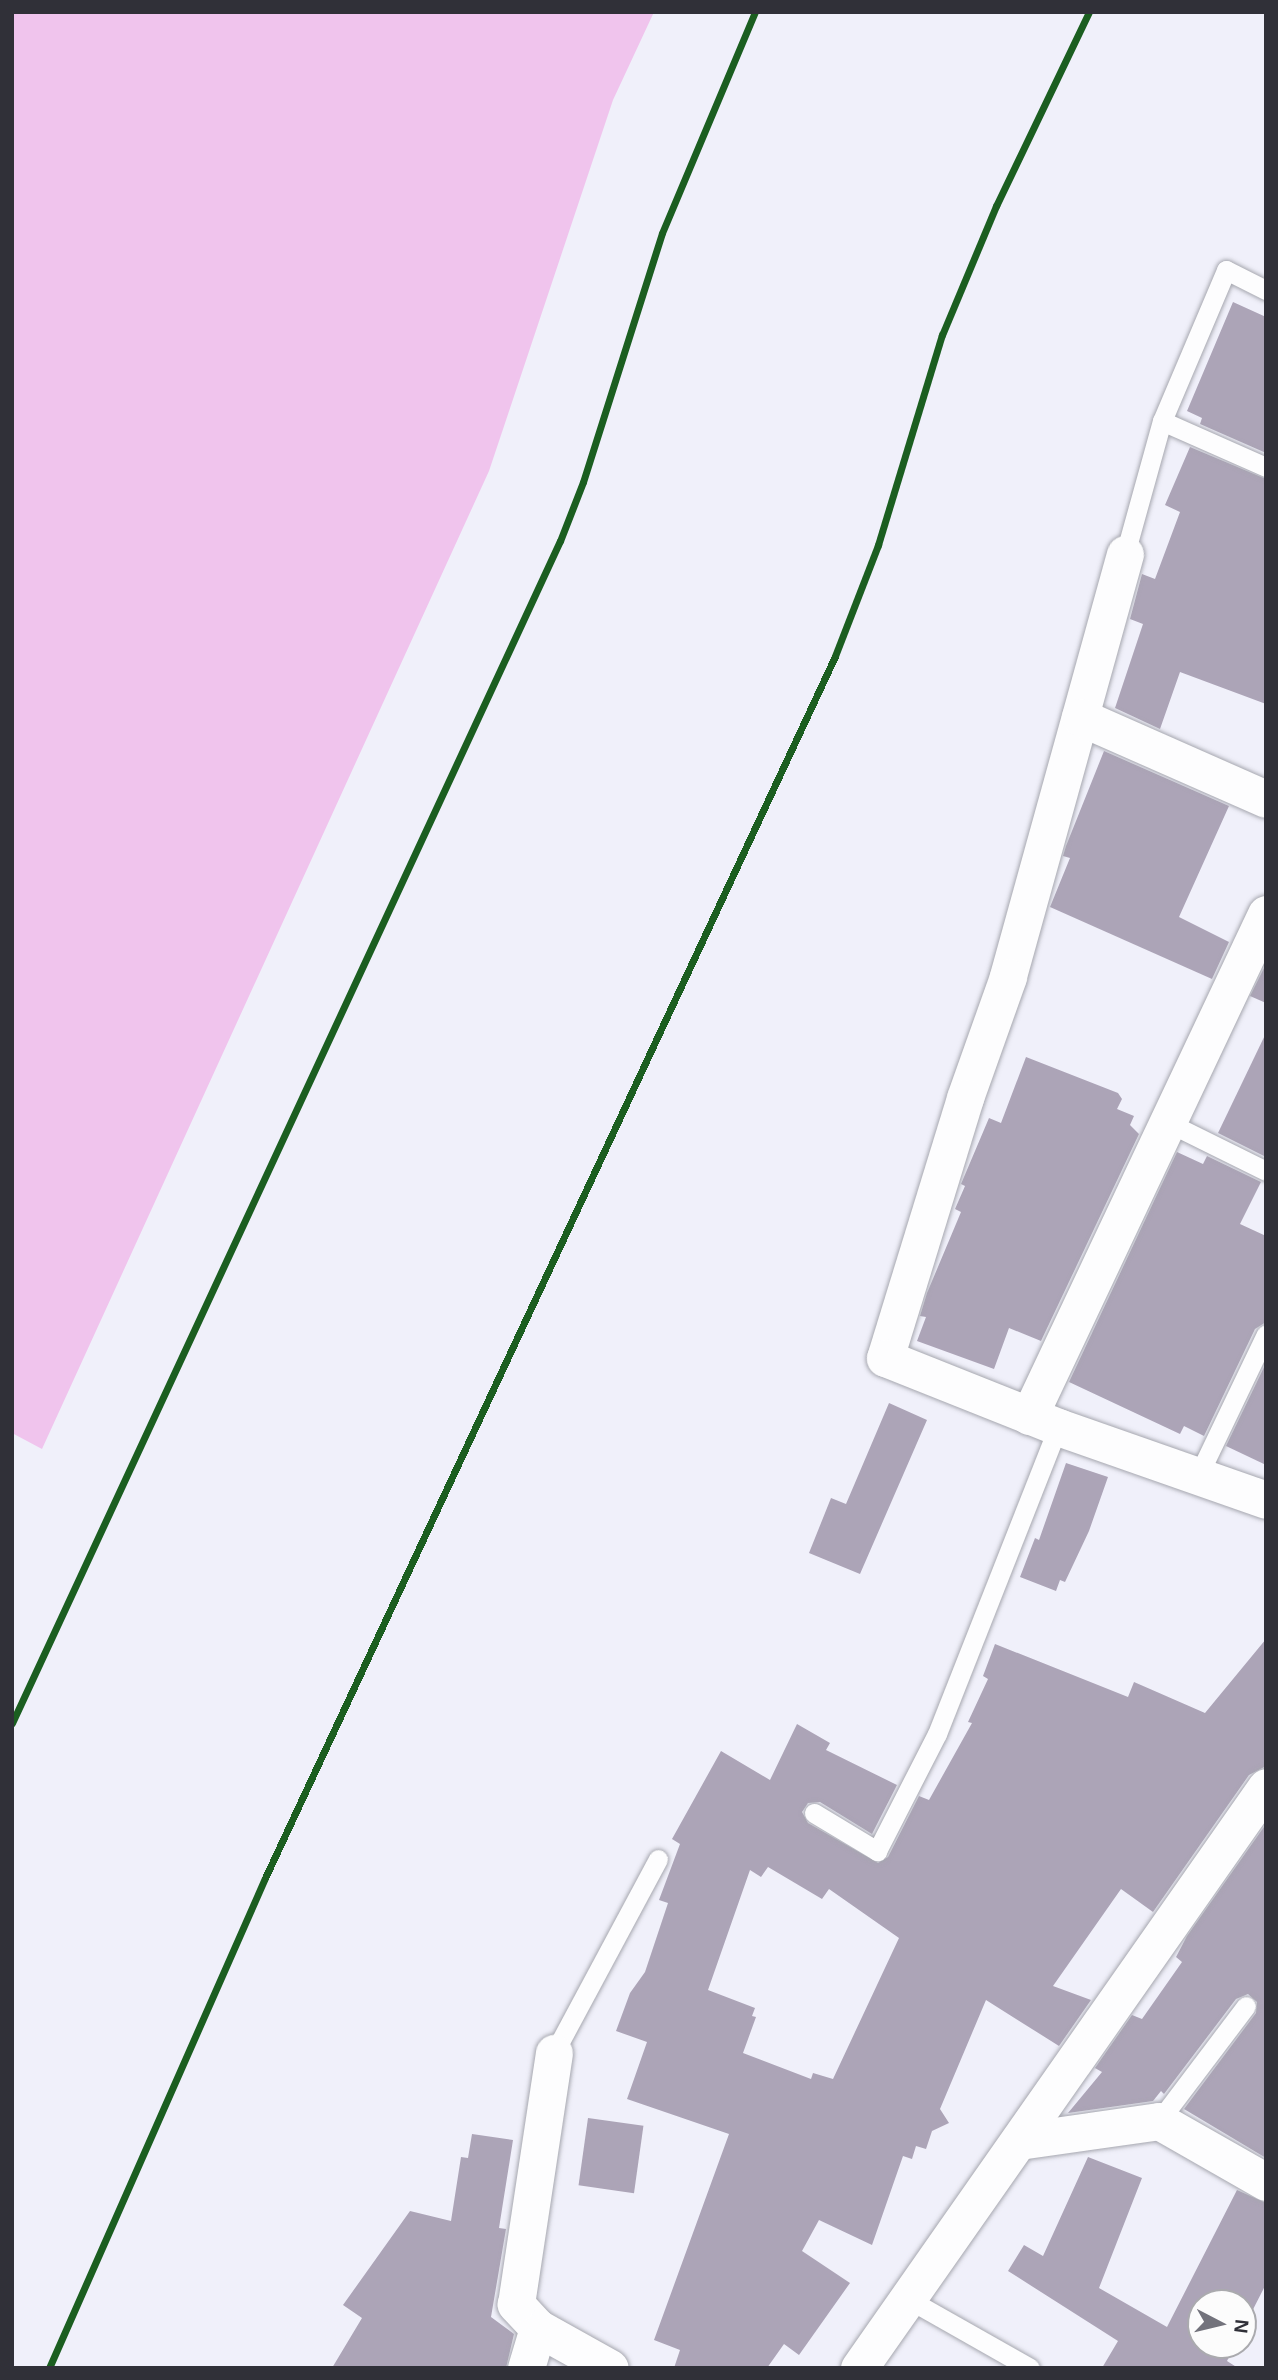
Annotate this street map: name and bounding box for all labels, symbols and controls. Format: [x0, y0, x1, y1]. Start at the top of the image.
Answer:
north arrow [1187, 2289, 1257, 2359]
text: N [1230, 2318, 1253, 2334]

